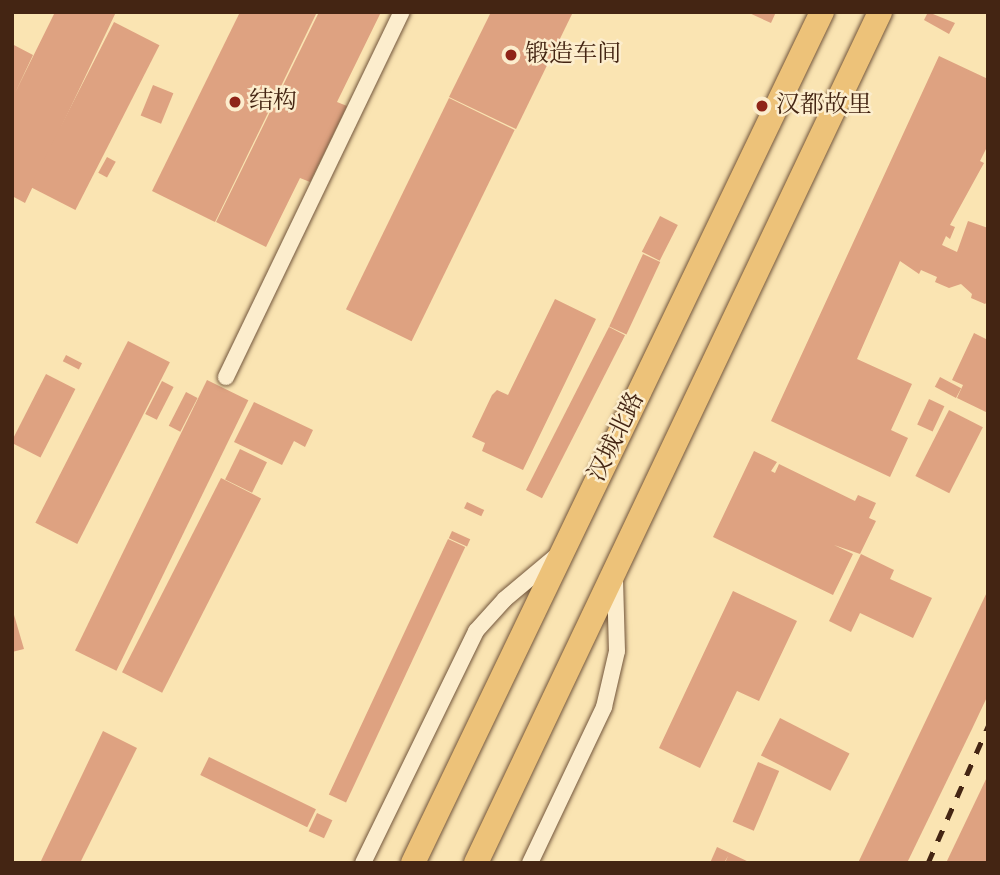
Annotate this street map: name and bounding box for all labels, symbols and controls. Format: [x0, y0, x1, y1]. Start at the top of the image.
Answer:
place label: 锻造车间 [525, 41, 621, 69]
marker: 锻造车间 [503, 47, 519, 63]
place label: 结构 [249, 88, 297, 116]
place label: 汉都故里 [776, 92, 872, 120]
marker: 结构 [227, 94, 243, 110]
marker: 汉都故里 [754, 98, 770, 114]
street label: 汉城北路 [583, 388, 651, 486]

